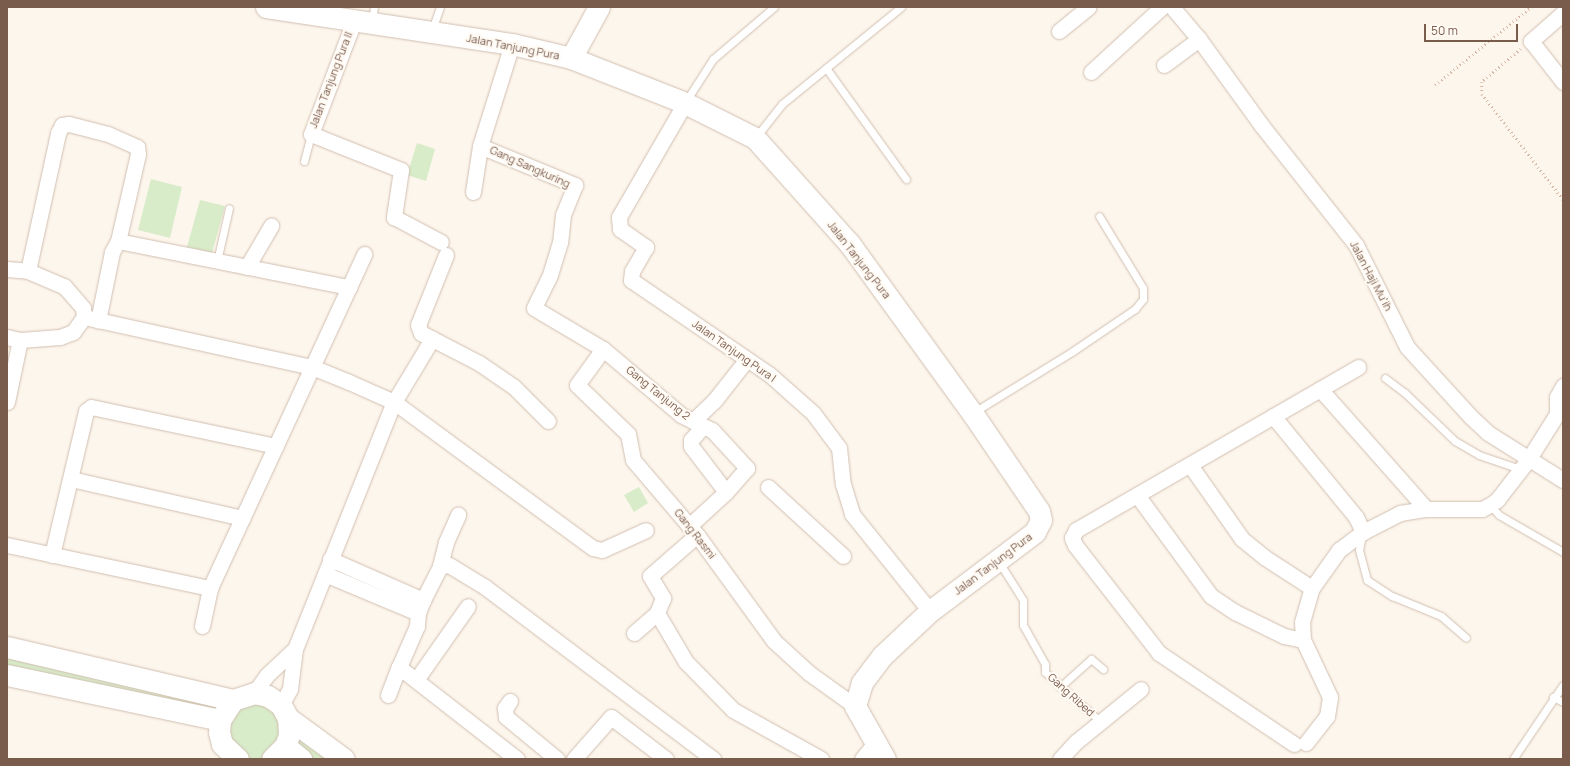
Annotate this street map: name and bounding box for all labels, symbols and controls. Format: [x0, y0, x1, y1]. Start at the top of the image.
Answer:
scale bar [1426, 16, 1520, 42]
text: 50 m [1431, 22, 1458, 39]
street label: Jalan Tanjung Pura II [307, 30, 355, 130]
street label: Jalan Tanjung Pura [465, 31, 561, 63]
street label: Gang Sangkuring [488, 143, 572, 191]
street label: Jalan Tanjung Pura [825, 219, 893, 301]
street label: Jalan Haji Mu'ih [1347, 239, 1395, 313]
street label: Jalan Tanjung Pura I [690, 317, 778, 385]
street label: Gang Tanjung 2 [623, 363, 693, 423]
street label: Gang Rasmi [671, 506, 719, 562]
street label: Jalan Tanjung Pura [951, 530, 1035, 598]
street label: Gang Ribed [1045, 671, 1097, 719]

